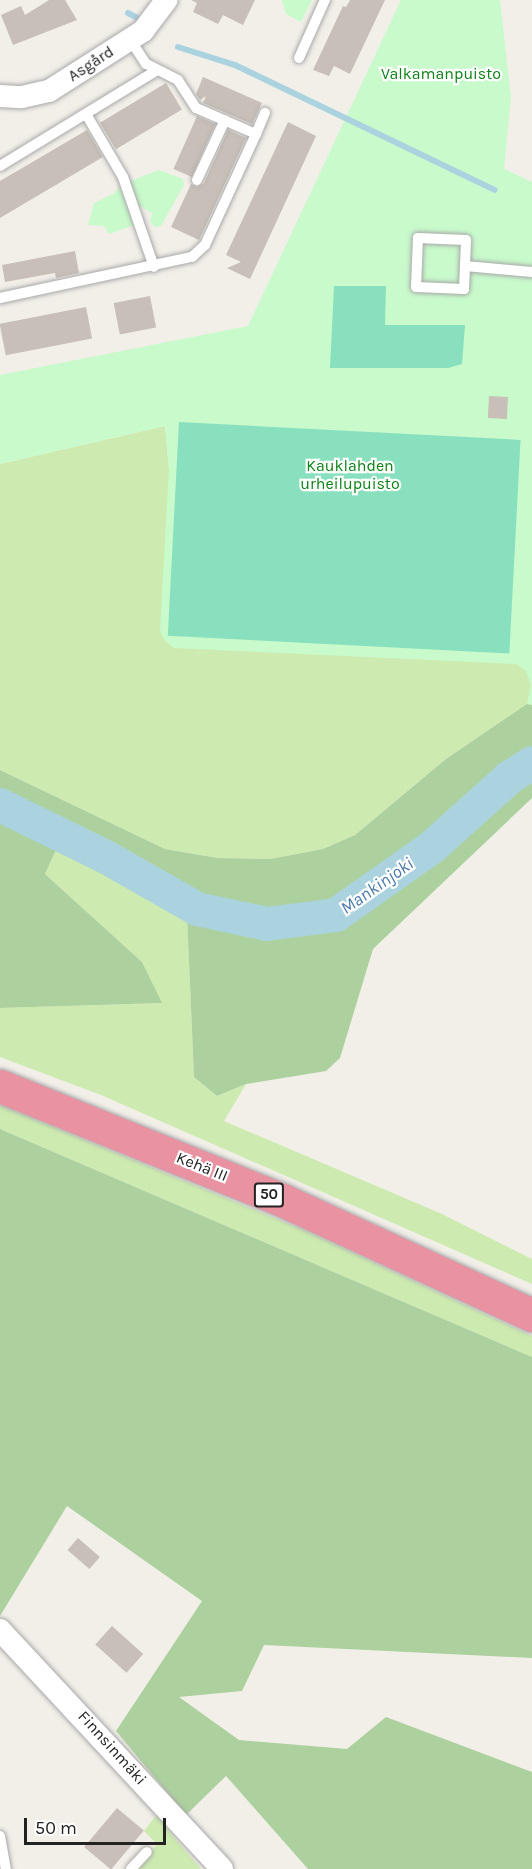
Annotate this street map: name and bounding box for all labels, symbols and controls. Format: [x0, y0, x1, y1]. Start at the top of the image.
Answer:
street label: Asgård [65, 42, 117, 86]
park label: Valkamanpuisto [381, 64, 501, 84]
park label: Kauklahden urheilupuisto [300, 456, 400, 494]
water label: Mankinjoki [336, 853, 418, 919]
street label: Kehä III [174, 1148, 230, 1186]
road number: 50 [252, 1183, 286, 1207]
street label: Finnsinmäki [74, 1707, 150, 1789]
scale bar [27, 1806, 170, 1844]
text: 50 m [35, 1817, 77, 1839]

